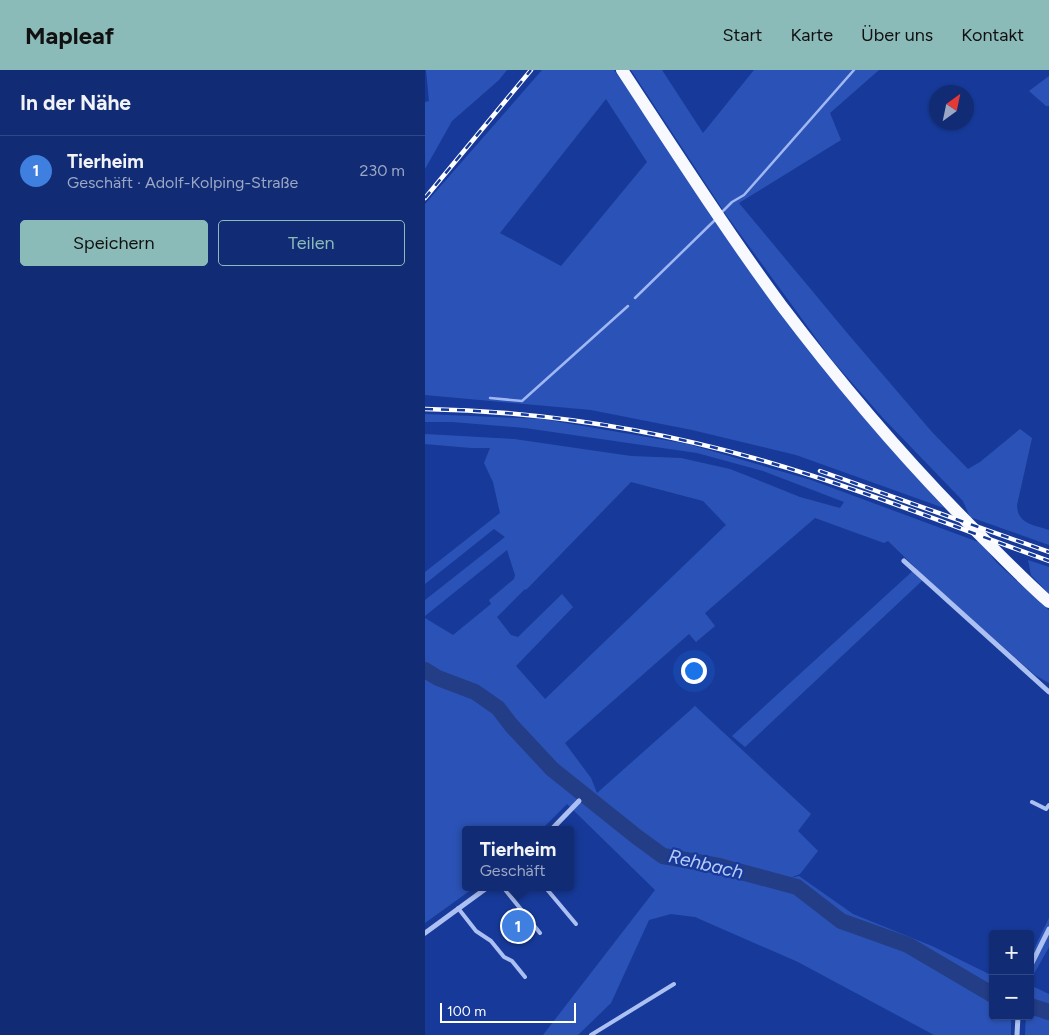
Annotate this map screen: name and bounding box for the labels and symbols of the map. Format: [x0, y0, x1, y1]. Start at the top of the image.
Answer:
north arrow [929, 85, 974, 130]
your location [681, 658, 707, 684]
water label: Rehbach [666, 844, 746, 884]
pin: 1 [502, 907, 534, 945]
scale bar [440, 1000, 576, 1023]

